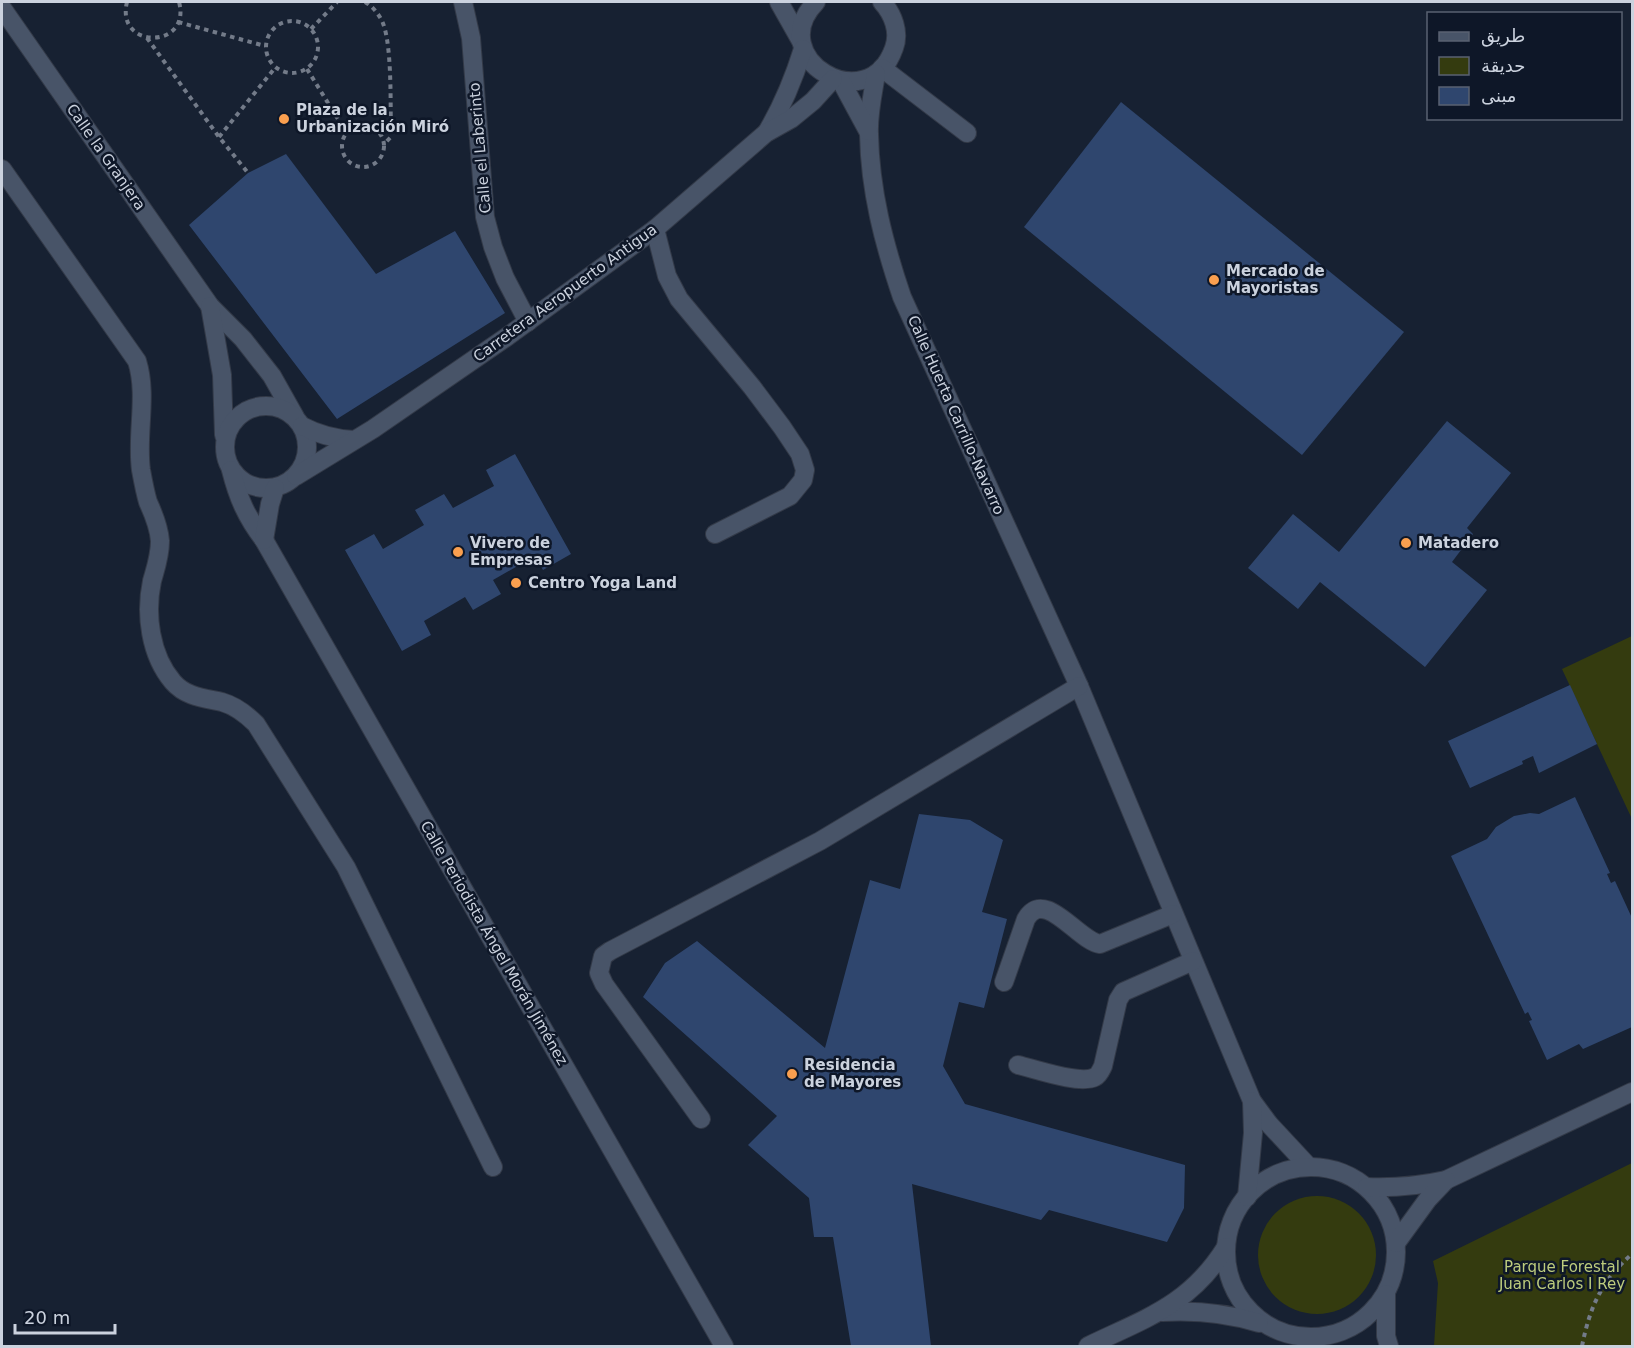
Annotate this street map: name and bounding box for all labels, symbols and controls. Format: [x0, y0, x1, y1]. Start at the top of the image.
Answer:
legend [1427, 12, 1622, 120]
text: طريق [1481, 25, 1525, 47]
text: حديقة [1481, 55, 1525, 76]
street label: Calle el Laberinto [465, 82, 495, 214]
text: مبنى [1481, 85, 1517, 106]
street label: Calle la Granjera [63, 100, 149, 214]
place label: Plaza de la Urbanización Miró [296, 101, 449, 136]
marker: Plaza de la Urbanización Miró [277, 112, 291, 126]
street label: Carretera Aeropuerto Antigua [470, 220, 660, 366]
place label: Mercado de Mayoristas [1226, 262, 1325, 297]
marker: Mercado de Mayoristas [1207, 273, 1221, 287]
street label: Calle Huerta Carrillo-Navarro [904, 312, 1008, 518]
place label: Vivero de Empresas [470, 534, 552, 569]
place label: Matadero [1418, 534, 1499, 552]
marker: Matadero [1399, 536, 1413, 550]
marker: Vivero de Empresas [451, 545, 465, 559]
place label: Centro Yoga Land [528, 574, 677, 592]
marker: Centro Yoga Land [509, 576, 523, 590]
street label: Calle Periodista Ángel Morán Jiménez [416, 817, 572, 1068]
place label: Residencia de Mayores [804, 1056, 901, 1091]
marker: Residencia de Mayores [785, 1067, 799, 1081]
park label: Parque Forestal Juan Carlos I Rey [1498, 1258, 1625, 1293]
scale bar [15, 1297, 116, 1335]
text: 20 m [24, 1307, 70, 1328]

